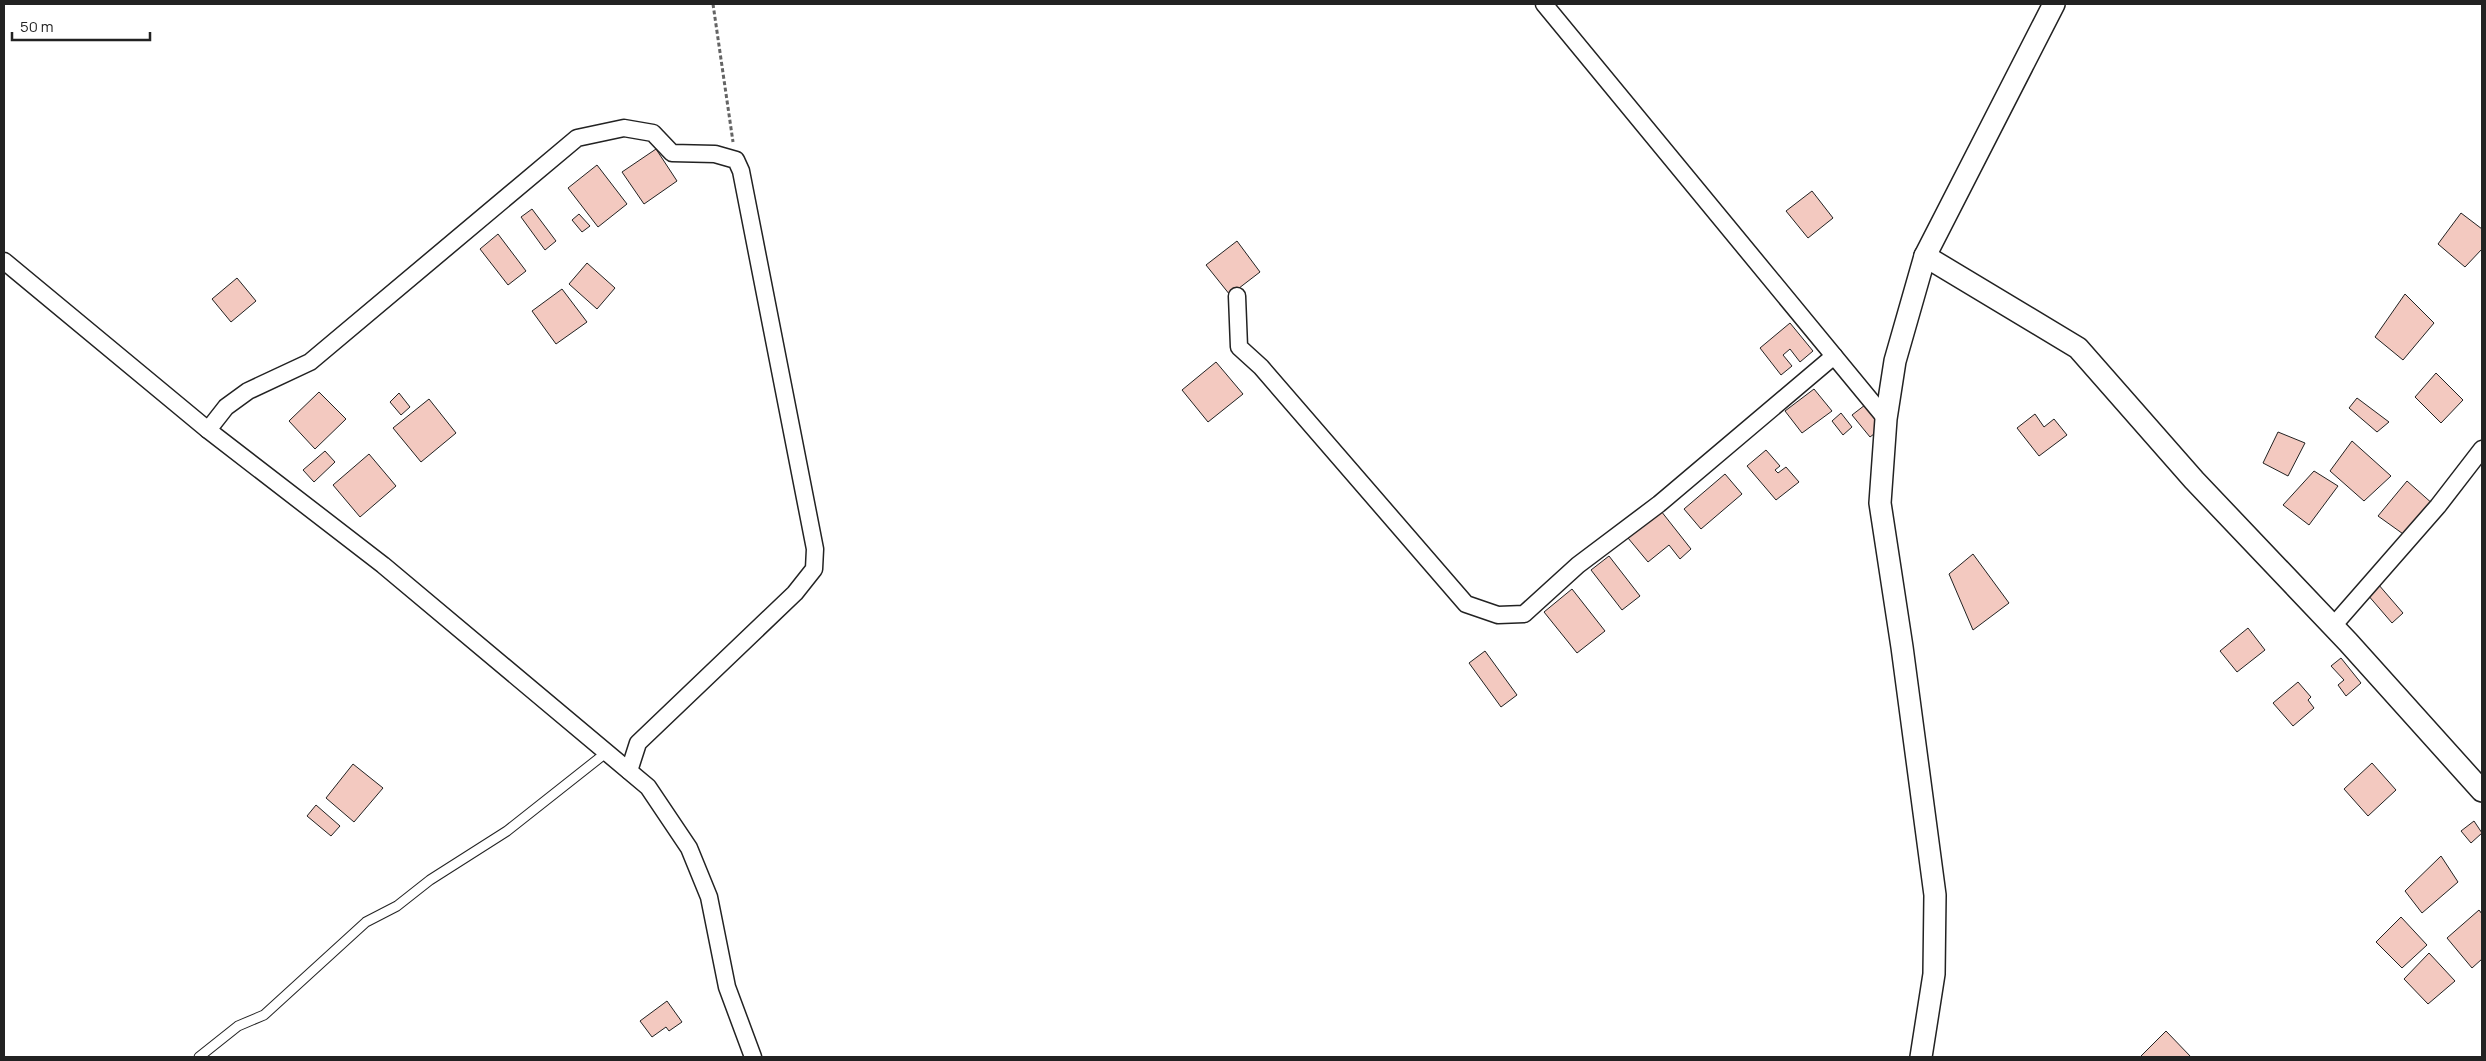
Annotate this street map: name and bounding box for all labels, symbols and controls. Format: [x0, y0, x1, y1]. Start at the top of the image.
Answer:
scale bar [12, 10, 150, 42]
text: 50 m [20, 16, 54, 37]

